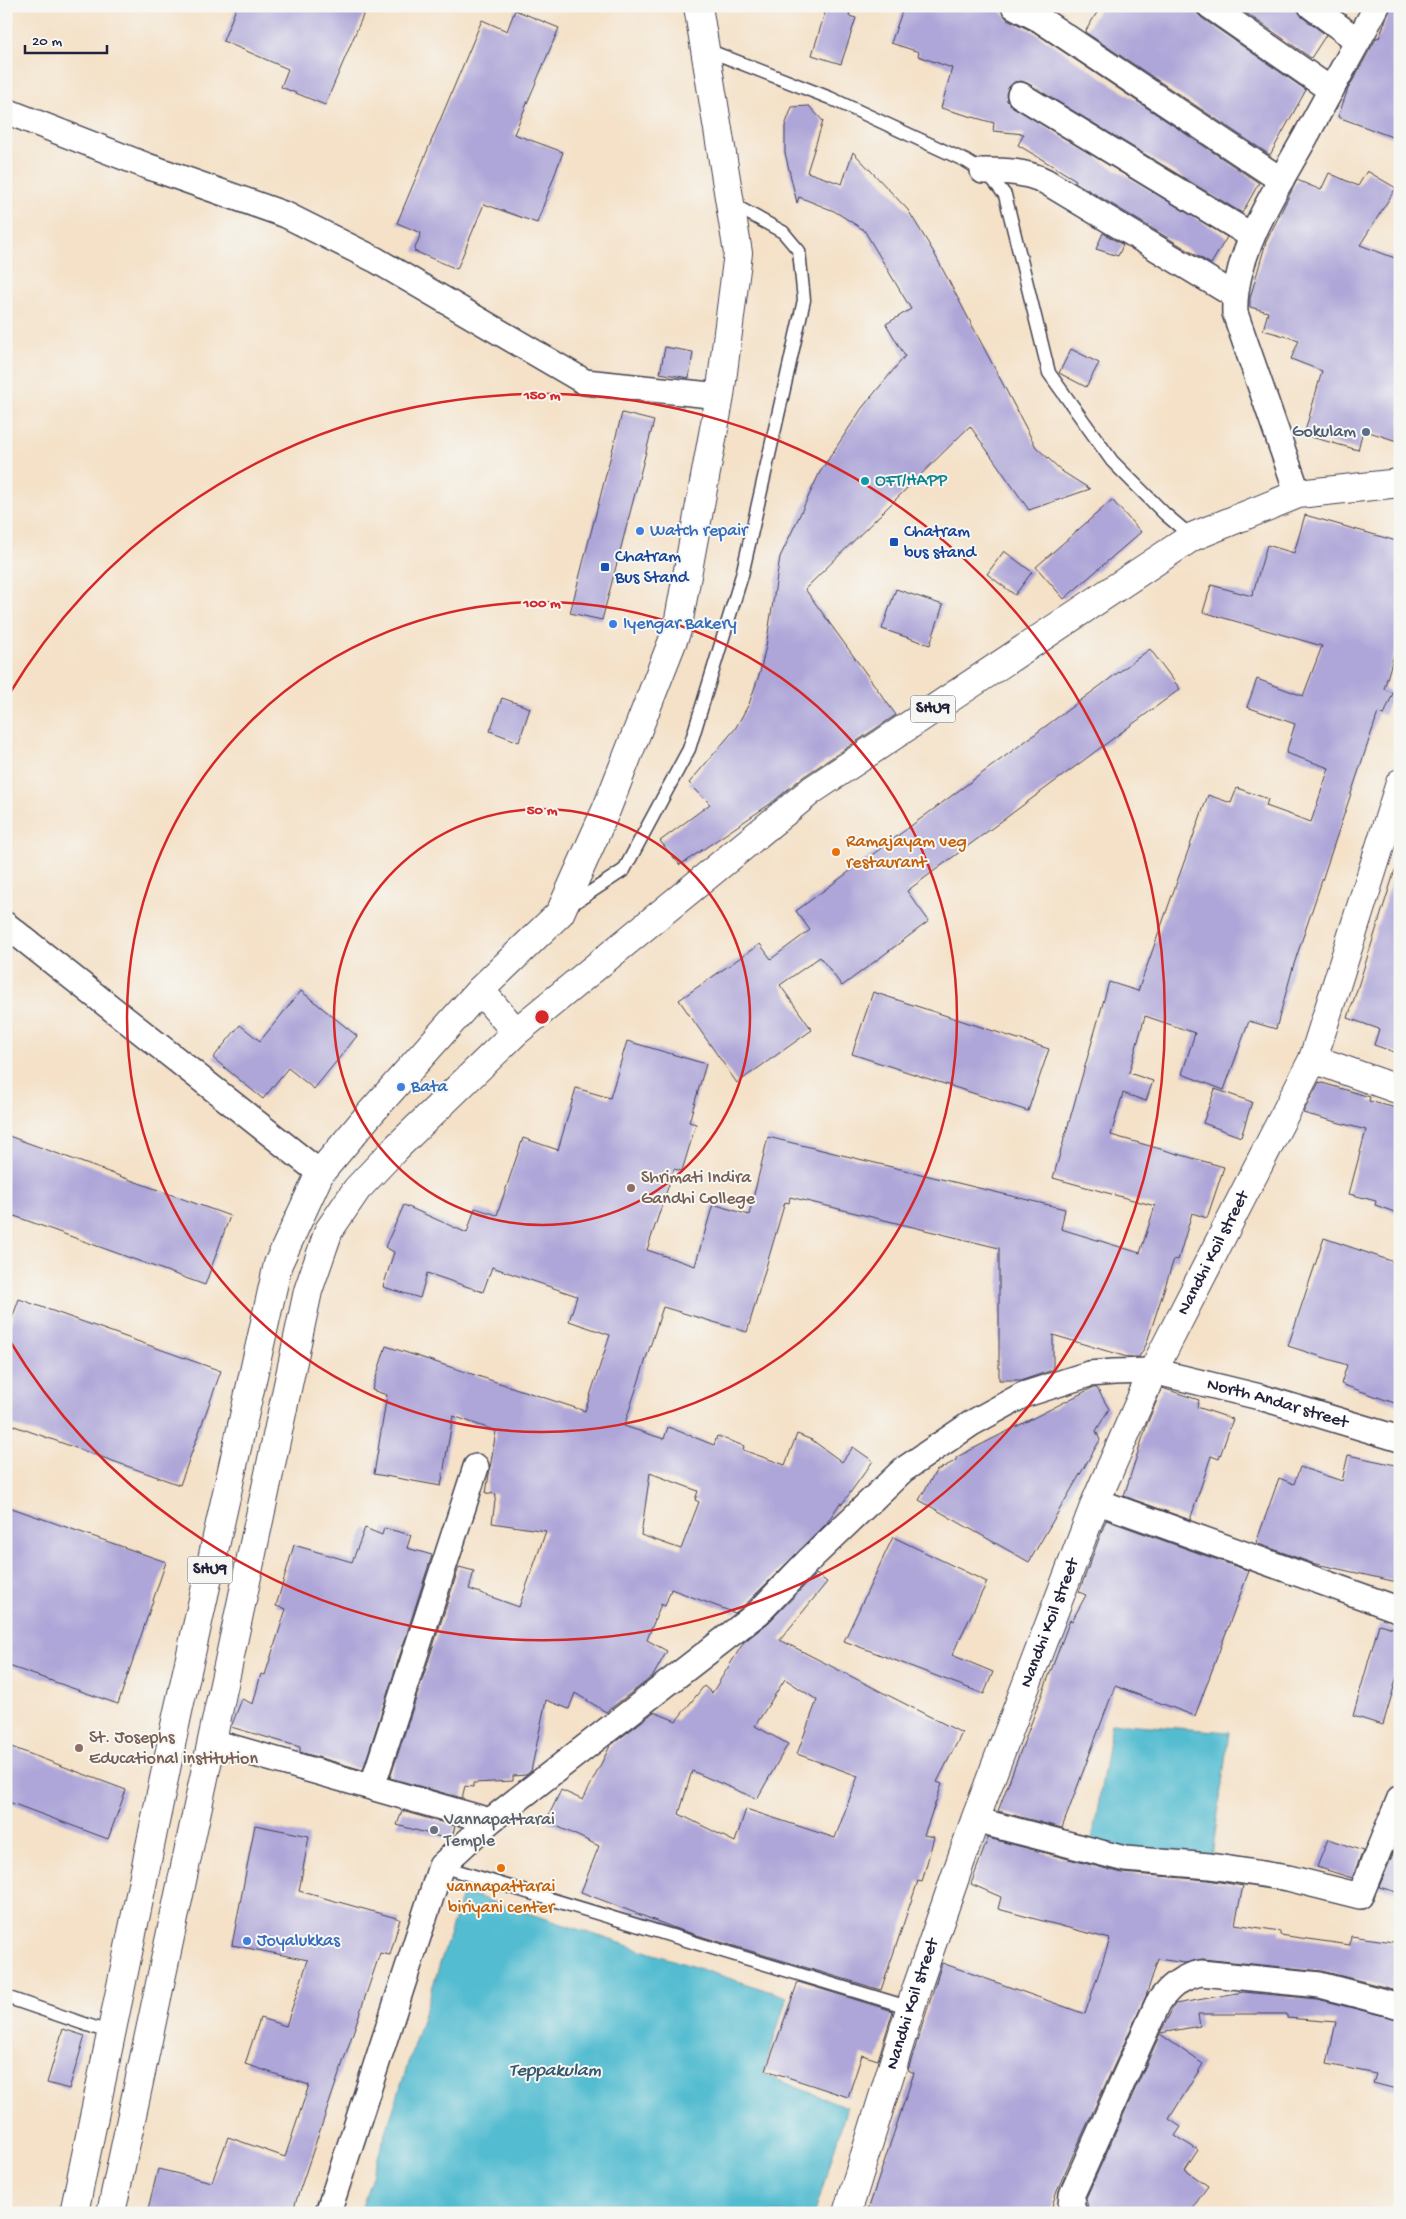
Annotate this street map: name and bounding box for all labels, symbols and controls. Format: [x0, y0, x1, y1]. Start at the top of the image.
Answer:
scale bar [25, 22, 108, 54]
text: 20 m [32, 33, 62, 51]
text: 150 m [523, 387, 561, 405]
place label: Gokulam [1292, 422, 1356, 443]
marker: Gokulam [1360, 426, 1372, 438]
place label: OFT/HAPP [875, 471, 948, 492]
marker: OFT/HAPP [859, 475, 871, 487]
place label: Watch repair [650, 521, 749, 542]
place label: Chatram bus stand [904, 522, 977, 564]
marker: Watch repair [634, 525, 646, 537]
marker: Chatram bus stand [888, 536, 900, 548]
place label: Chatram Bus Stand [614, 547, 690, 589]
marker: Chatram Bus Stand [599, 561, 611, 573]
text: 100 m [522, 595, 561, 613]
place label: Iyengar Bakery [623, 614, 737, 635]
marker: Iyengar Bakery [607, 618, 619, 630]
road number: SHU9 [910, 696, 956, 722]
text: 50 m [527, 802, 558, 820]
place label: Ramajayam veg restaurant [846, 832, 967, 874]
marker: Ramajayam veg restaurant [830, 846, 842, 858]
centre of rings [533, 1008, 551, 1026]
place label: Bata [410, 1077, 449, 1098]
marker: Bata [395, 1081, 407, 1093]
place label: Shrimati Indira Gandhi College [641, 1168, 756, 1210]
marker: Shrimati Indira Gandhi College [625, 1182, 637, 1194]
street label: Nandhi Koil street [1173, 1186, 1255, 1319]
street label: North Andar street [1205, 1374, 1352, 1434]
street label: Nandhi Koil street [1016, 1554, 1084, 1691]
road number: SHU9 [188, 1556, 232, 1584]
place label: St. Josephs Educational institution [89, 1728, 258, 1770]
marker: St. Josephs Educational institution [73, 1742, 85, 1754]
place label: Vannapattarai Temple [443, 1810, 555, 1852]
marker: Vannapattarai Temple [428, 1824, 440, 1836]
marker: vannapattarai biriyani center [495, 1862, 507, 1874]
place label: vannapattarai biriyani center [447, 1877, 556, 1919]
place label: Joyalukkas [257, 1931, 341, 1952]
street label: Nandhi Koil street [882, 1934, 944, 2072]
marker: Joyalukkas [241, 1935, 253, 1947]
water label: Teppakulam [509, 2060, 601, 2083]

